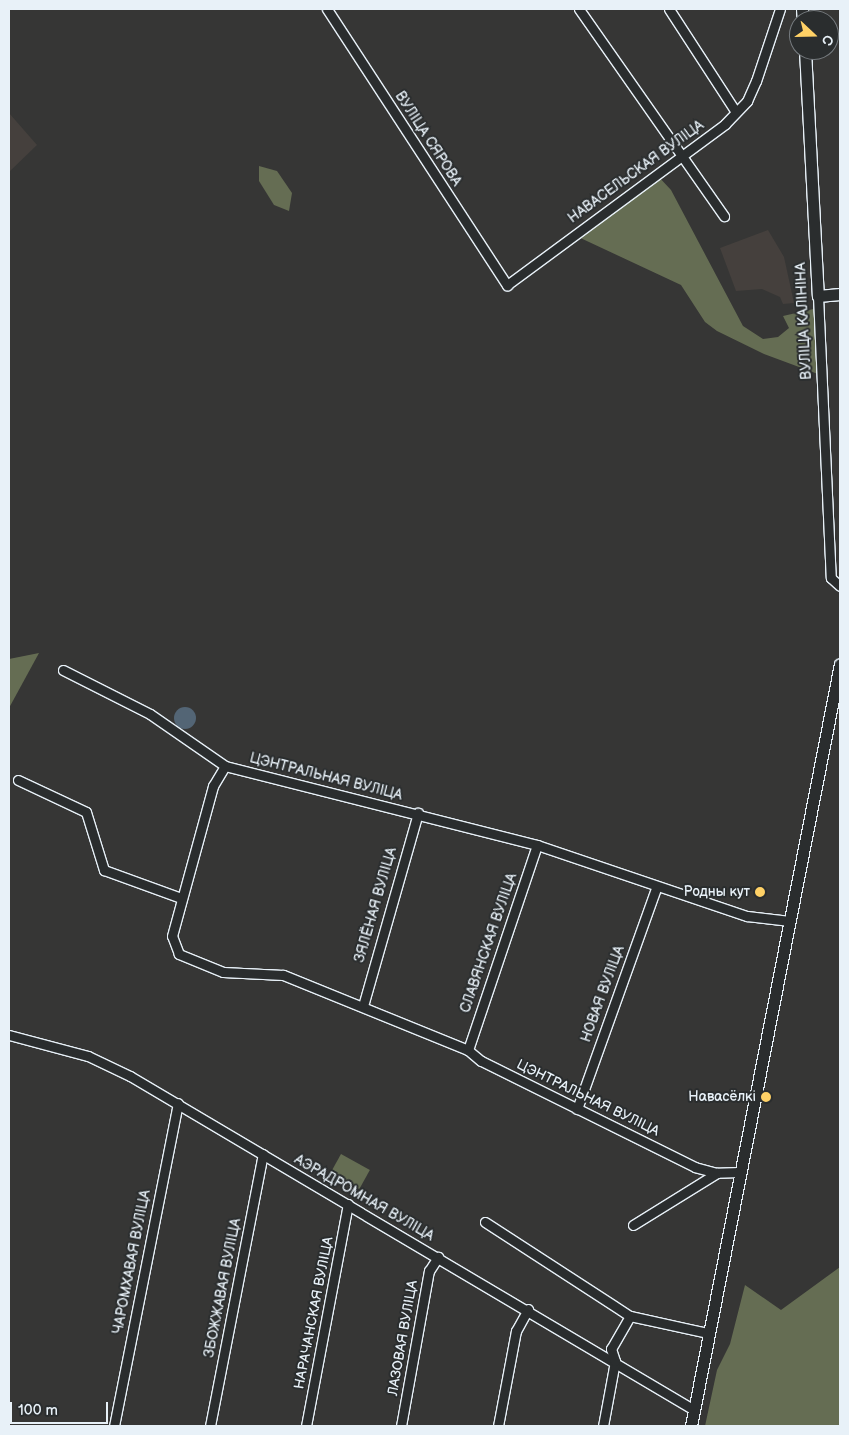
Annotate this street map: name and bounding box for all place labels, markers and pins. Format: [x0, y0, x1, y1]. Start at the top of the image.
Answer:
place label: Родны кут [684, 884, 750, 900]
marker: Родны кут [754, 886, 766, 898]
place label: Навасёлкі [688, 1089, 756, 1105]
marker: Навасёлкі [760, 1091, 772, 1103]

